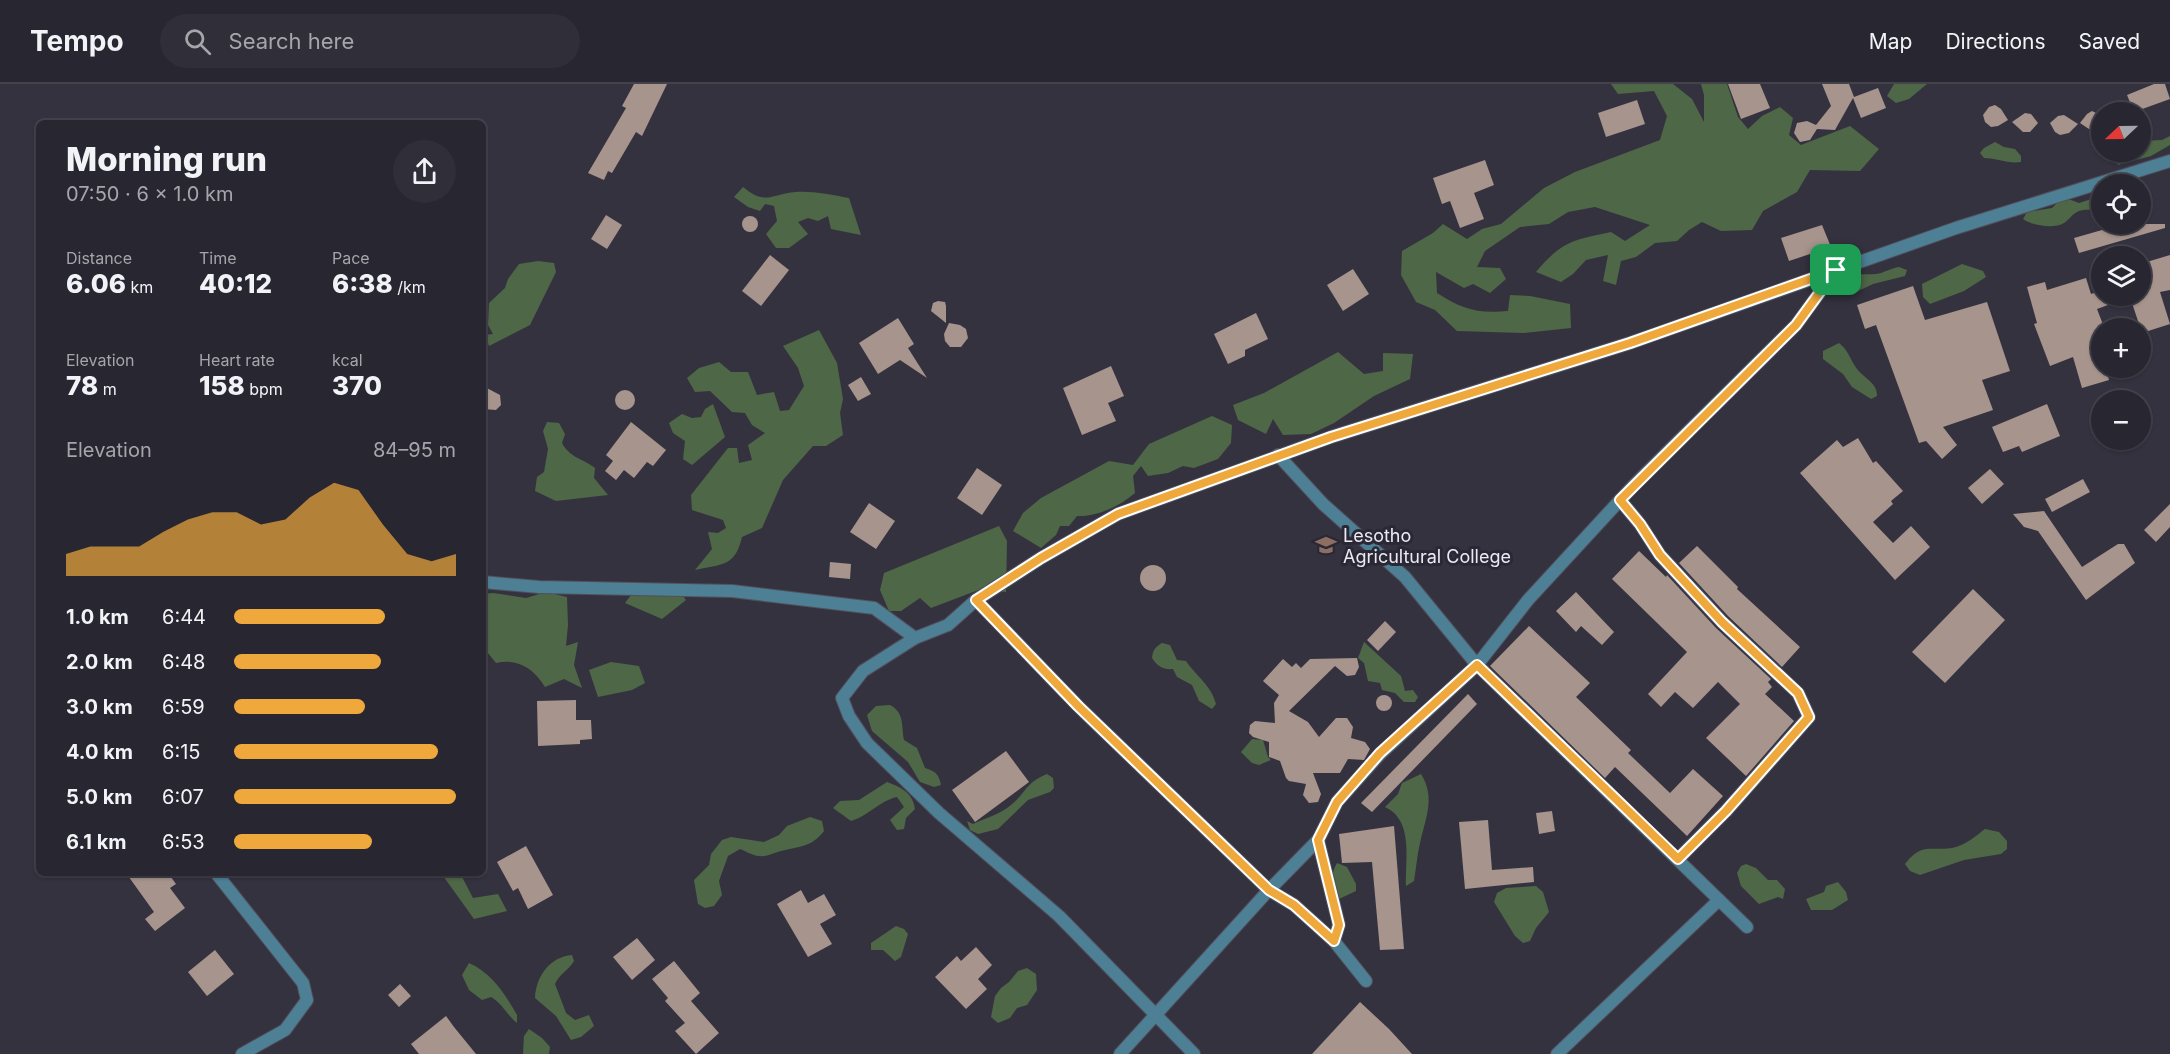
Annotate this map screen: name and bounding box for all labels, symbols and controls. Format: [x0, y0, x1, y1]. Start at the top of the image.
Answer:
search box [160, 14, 580, 68]
text: Tempo [30, 24, 124, 58]
icon: search [181, 25, 214, 58]
text: Search here [229, 28, 354, 54]
text: Map [1869, 29, 1912, 54]
text: Directions [1945, 29, 2046, 54]
text: Saved [2079, 29, 2140, 54]
north arrow [2091, 102, 2151, 162]
map controls [2091, 102, 2151, 450]
text: Morning run [66, 139, 267, 179]
button: share [393, 140, 456, 203]
button: locate [2091, 174, 2151, 234]
text: 07:50 · 6 × 1.0 km [66, 182, 233, 206]
pin [1810, 244, 1861, 295]
button: layers [2091, 246, 2151, 306]
text: Distance [66, 248, 132, 268]
text: Time [199, 248, 237, 268]
text: Pace [332, 248, 370, 268]
icon: arrive [1819, 253, 1852, 286]
text: 6.06 [66, 268, 126, 299]
text: 40:12 [199, 268, 272, 299]
text: 6:38 [332, 268, 393, 299]
text: km [126, 277, 153, 297]
text: /km [393, 277, 426, 297]
button: + [2091, 318, 2151, 378]
text: Elevation [66, 350, 135, 370]
text: Heart rate [199, 350, 275, 370]
text: kcal [332, 350, 363, 370]
text: 78 [66, 370, 98, 401]
text: 158 [199, 370, 245, 401]
text: 370 [332, 370, 382, 401]
text: m [98, 379, 117, 399]
text: bpm [245, 379, 283, 399]
button: − [2091, 390, 2151, 450]
text: Elevation [66, 438, 152, 462]
text: 84–95 m [373, 438, 456, 462]
place label: Lesotho Agricultural College [1343, 525, 1511, 567]
school or university icon: Lesotho Agricultural College [1314, 533, 1338, 557]
text: 1.0 km [66, 605, 129, 629]
text: 6:44 [162, 605, 206, 629]
text: 2.0 km [66, 650, 133, 674]
text: 6:48 [162, 650, 205, 674]
text: 3.0 km [66, 695, 133, 719]
text: 6:59 [162, 695, 205, 719]
text: 4.0 km [66, 740, 133, 764]
text: 6:15 [162, 740, 200, 764]
text: 5.0 km [66, 785, 133, 809]
text: 6:07 [162, 785, 204, 809]
text: 6.1 km [66, 830, 126, 854]
text: 6:53 [162, 830, 205, 854]

